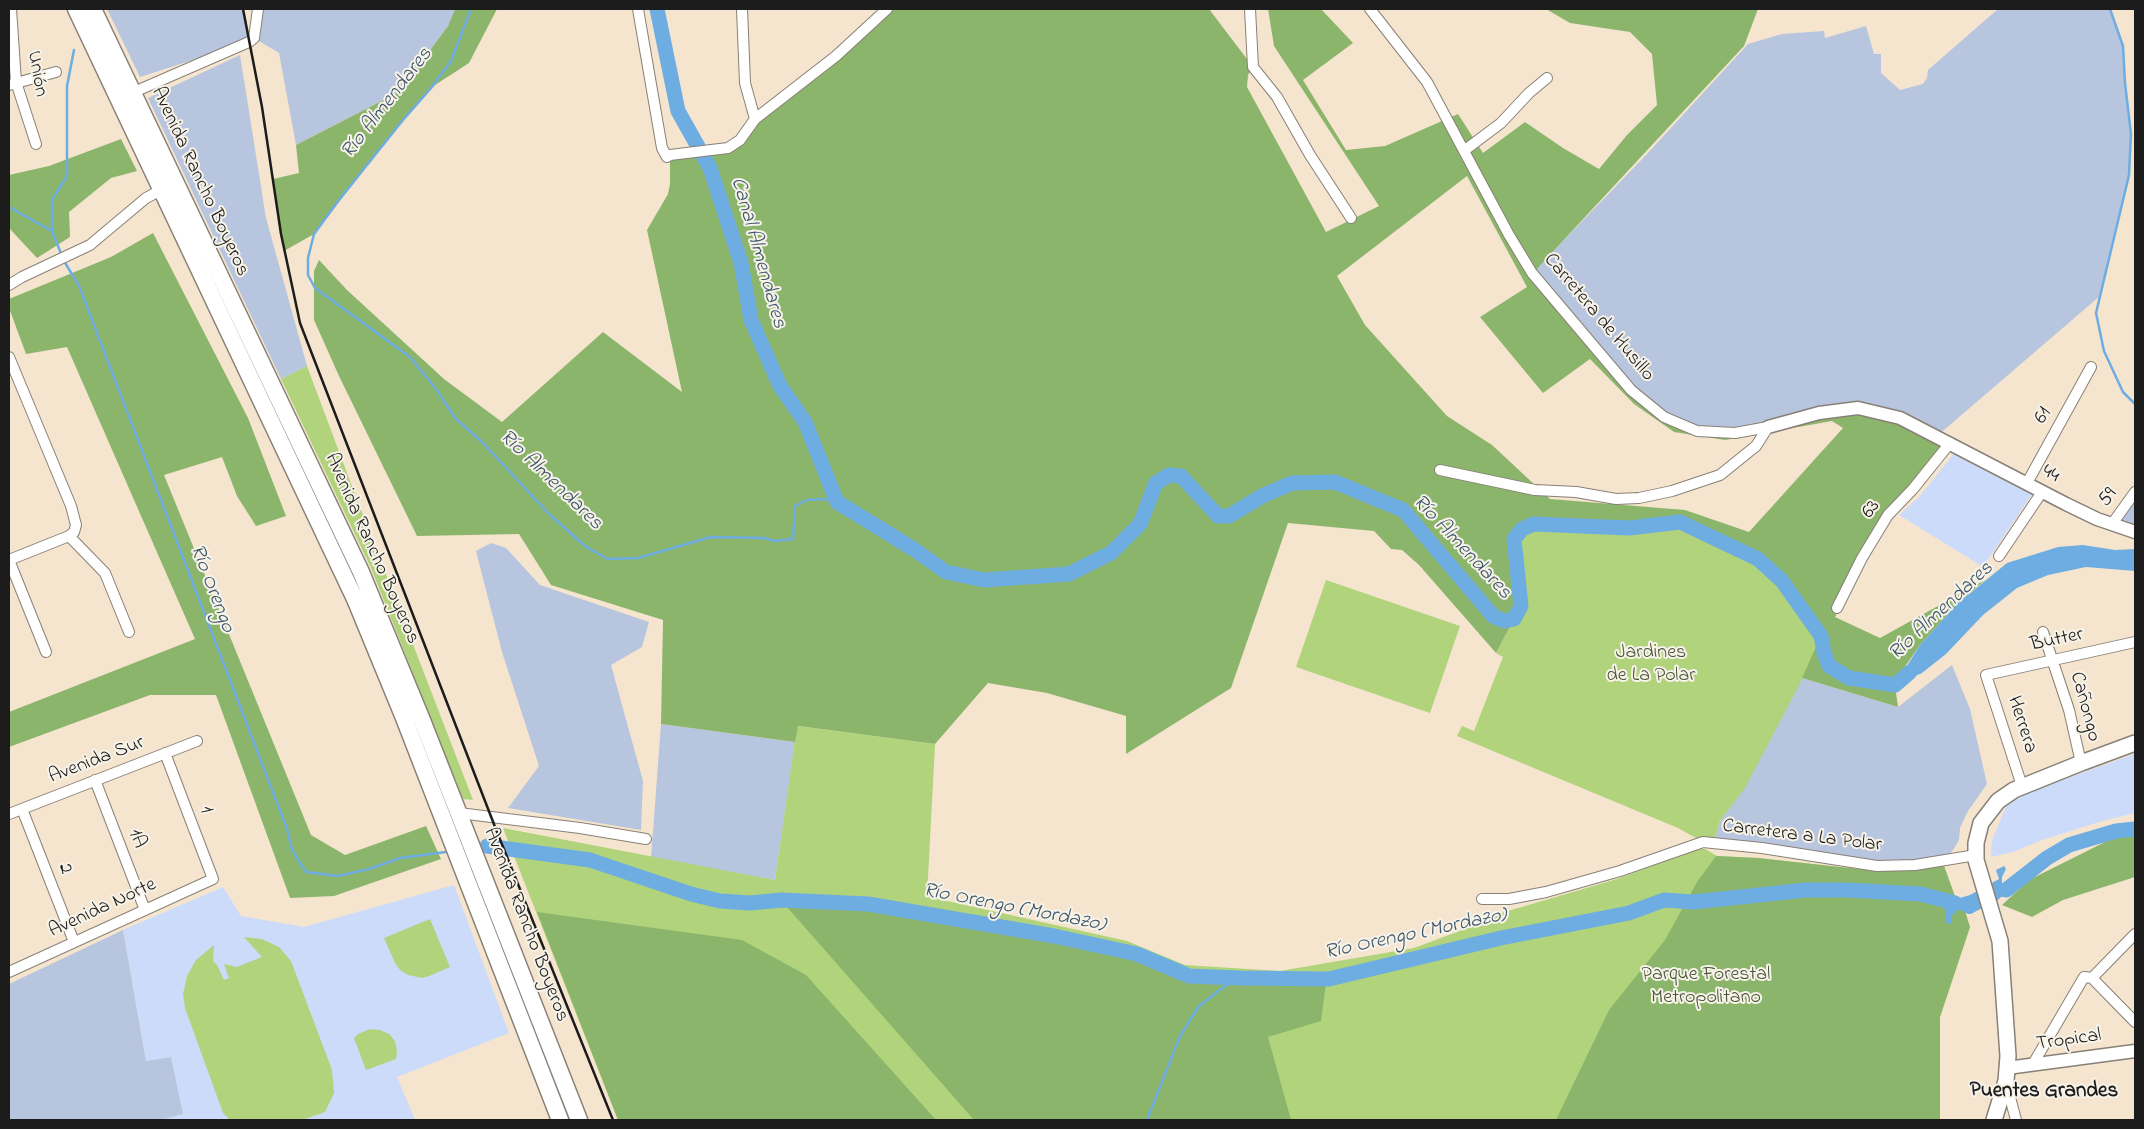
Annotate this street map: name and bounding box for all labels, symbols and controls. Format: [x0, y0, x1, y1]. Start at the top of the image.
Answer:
water label: Río Almendares [337, 44, 439, 164]
street label: Unión [20, 49, 52, 99]
street label: Avenida Rancho Boyeros [145, 83, 253, 281]
water label: Canal Almendares [723, 175, 791, 331]
street label: Carretera de Husillo [1537, 249, 1659, 387]
street label: 61 [2030, 404, 2058, 428]
water label: Río Almendares [493, 425, 607, 537]
street label: Avenida Rancho Boyeros [318, 450, 424, 648]
street label: 44 [2037, 461, 2063, 489]
street label: 59 [2094, 484, 2124, 512]
water label: Río Almendares [1406, 490, 1516, 606]
street label: 63 [1857, 496, 1887, 524]
water label: Río Orengo [183, 542, 239, 636]
water label: Río Almendares [1884, 557, 2000, 667]
street label: Butter [2028, 624, 2086, 658]
park label: Jardines de La Polar [1607, 642, 1695, 689]
street label: Cañongo [2063, 669, 2105, 745]
street label: Herrera [2000, 693, 2042, 757]
street label: Avenida Sur [46, 732, 148, 790]
street label: 1 [193, 803, 217, 817]
street label: Carretera a La Polar [1721, 815, 1883, 859]
street label: Avenida Rancho Boyeros [477, 824, 573, 1026]
street label: 1A [121, 826, 151, 852]
street label: 2 [51, 860, 77, 878]
street label: Avenida Norte [45, 874, 161, 944]
water label: Río Orengo (Mordazo) [921, 879, 1107, 939]
water label: Río Orengo (Mordazo) [1323, 903, 1509, 967]
park label: Parque Forestal Metropolitano [1642, 964, 1770, 1011]
street label: Tropical [2035, 1025, 2103, 1057]
district label: Puentes Grandes [1970, 1080, 2118, 1106]

